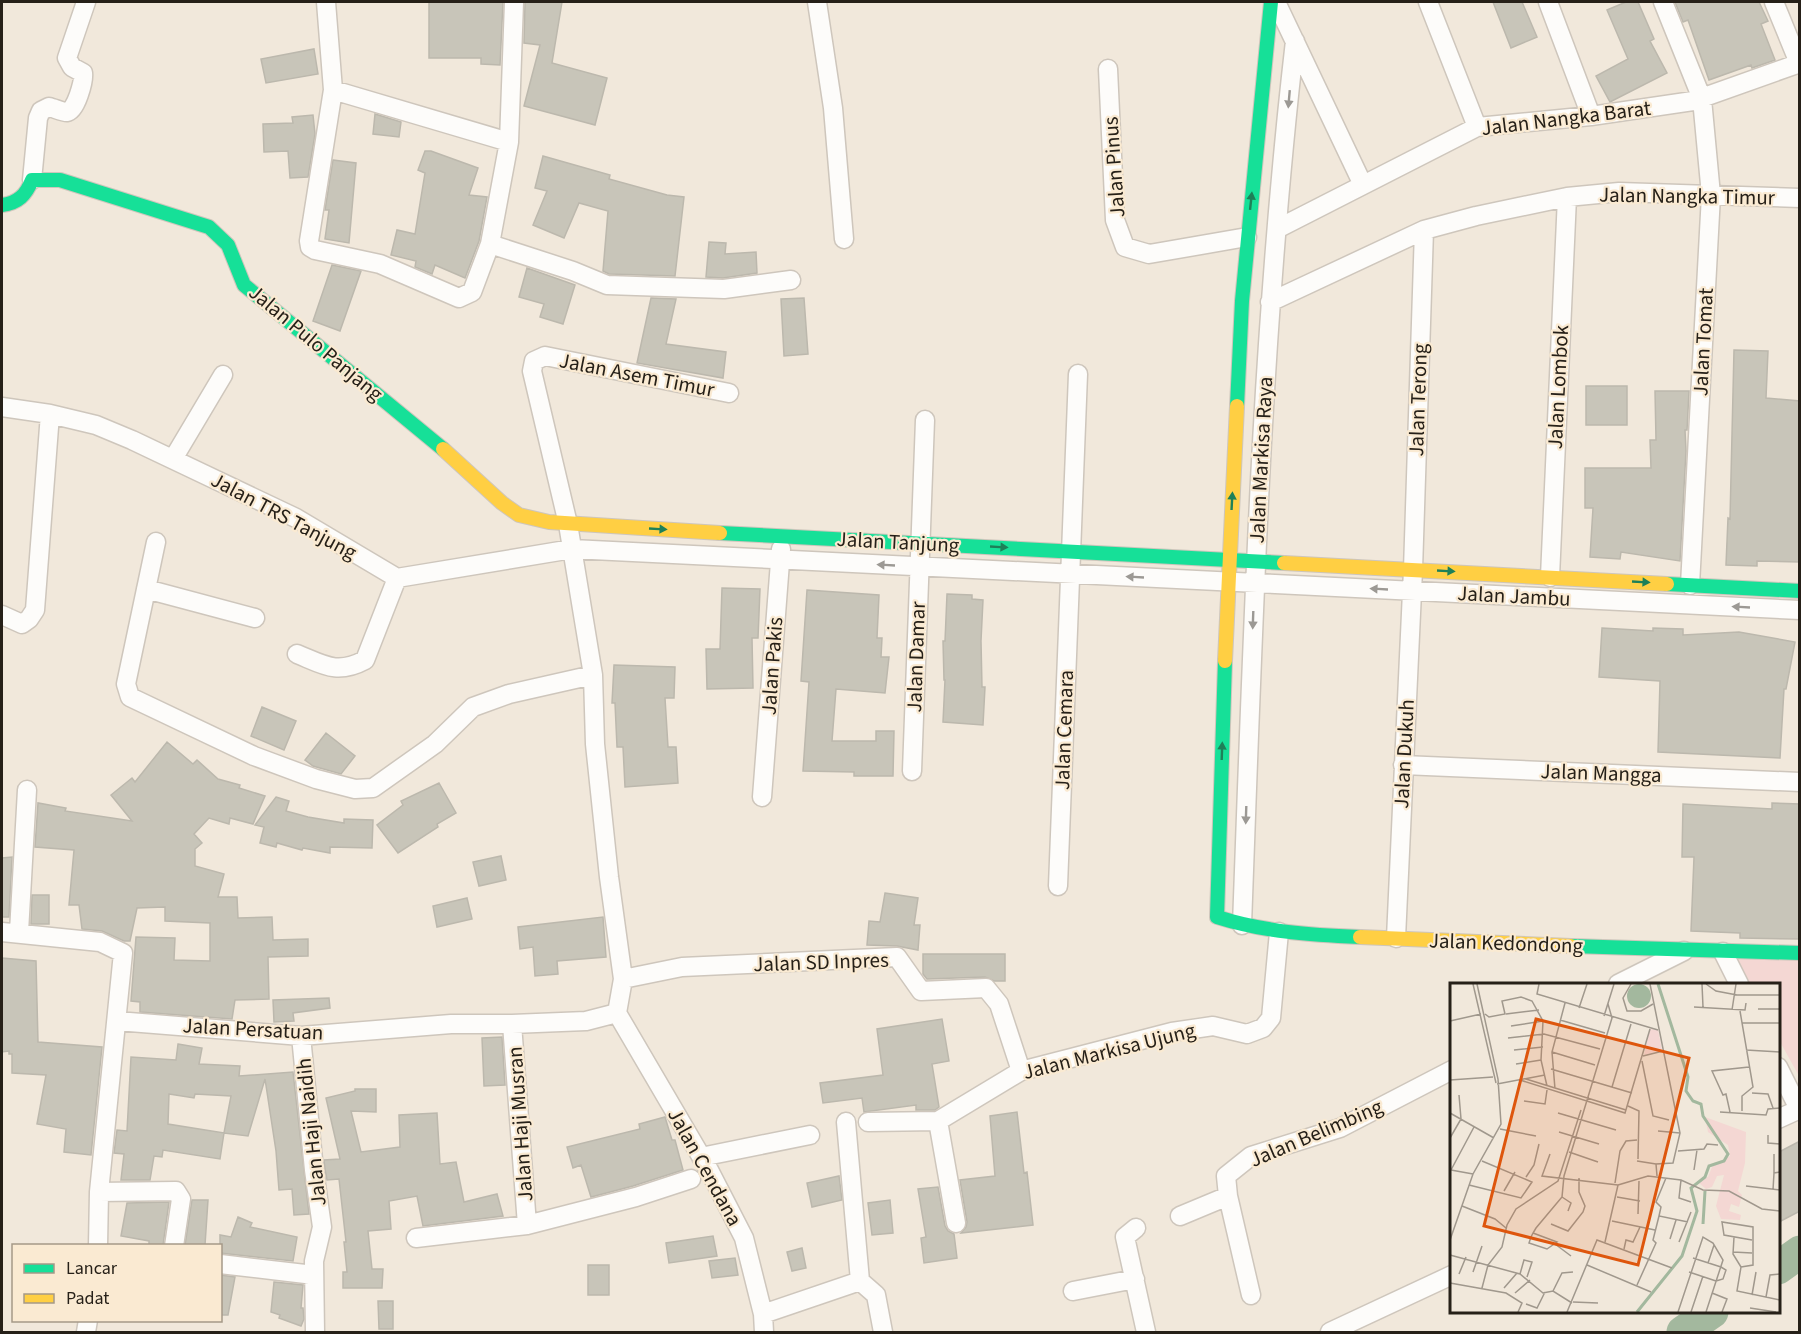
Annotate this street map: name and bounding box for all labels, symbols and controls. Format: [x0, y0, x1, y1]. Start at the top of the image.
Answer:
one-way arrow [1284, 90, 1294, 109]
street label: Jalan Nangka Barat [1480, 93, 1652, 143]
street label: Jalan Pinus [1095, 115, 1132, 218]
street label: Jalan Nangka Timur [1599, 179, 1776, 213]
one-way arrow [1246, 191, 1256, 210]
street label: Jalan Pulo Panjang [242, 278, 390, 409]
street label: Jalan Tomat [1685, 287, 1721, 397]
street label: Jalan Lombok [1540, 324, 1576, 450]
street label: Jalan Terong [1401, 343, 1435, 457]
street label: Jalan Asem Timur [557, 345, 718, 405]
street label: Jalan Markisa Raya [1242, 376, 1280, 544]
street label: Jalan TRS Tanjung [206, 465, 363, 567]
one-way arrow [1227, 492, 1237, 511]
one-way arrow [648, 524, 667, 533]
street label: Jalan Tanjung [836, 524, 960, 560]
one-way arrow [990, 543, 1009, 552]
one-way arrow [877, 560, 896, 569]
one-way arrow [1437, 567, 1456, 576]
one-way arrow [1126, 572, 1145, 581]
street label: Jalan Jambu [1457, 578, 1571, 614]
one-way arrow [1631, 578, 1650, 587]
one-way arrow [1369, 584, 1388, 594]
street label: Jalan Damar [899, 600, 933, 713]
one-way arrow [1732, 602, 1751, 611]
one-way arrow [1249, 610, 1258, 629]
street label: Jalan Pakis [754, 616, 790, 716]
street label: Jalan Cemara [1047, 669, 1081, 791]
street label: Jalan Dukuh [1386, 699, 1422, 809]
one-way arrow [1218, 741, 1227, 760]
street label: Jalan Mangga [1540, 756, 1662, 790]
one-way arrow [1241, 805, 1250, 824]
street label: Jalan Kedondong [1428, 925, 1584, 961]
street label: Jalan SD Inpres [753, 945, 889, 979]
inset map [1450, 983, 1780, 1313]
street label: Jalan Persatuan [182, 1010, 324, 1048]
street label: Jalan Markisa Ujung [1020, 1015, 1199, 1087]
street label: Jalan Haji Musran [500, 1045, 540, 1203]
street label: Jalan Haji Naidih [288, 1056, 334, 1208]
street label: Jalan Belimbing [1245, 1091, 1388, 1175]
street label: Jalan Cendana [660, 1103, 750, 1231]
legend [12, 1244, 222, 1322]
text: Lancar [66, 1256, 118, 1281]
text: Padat [66, 1286, 109, 1311]

